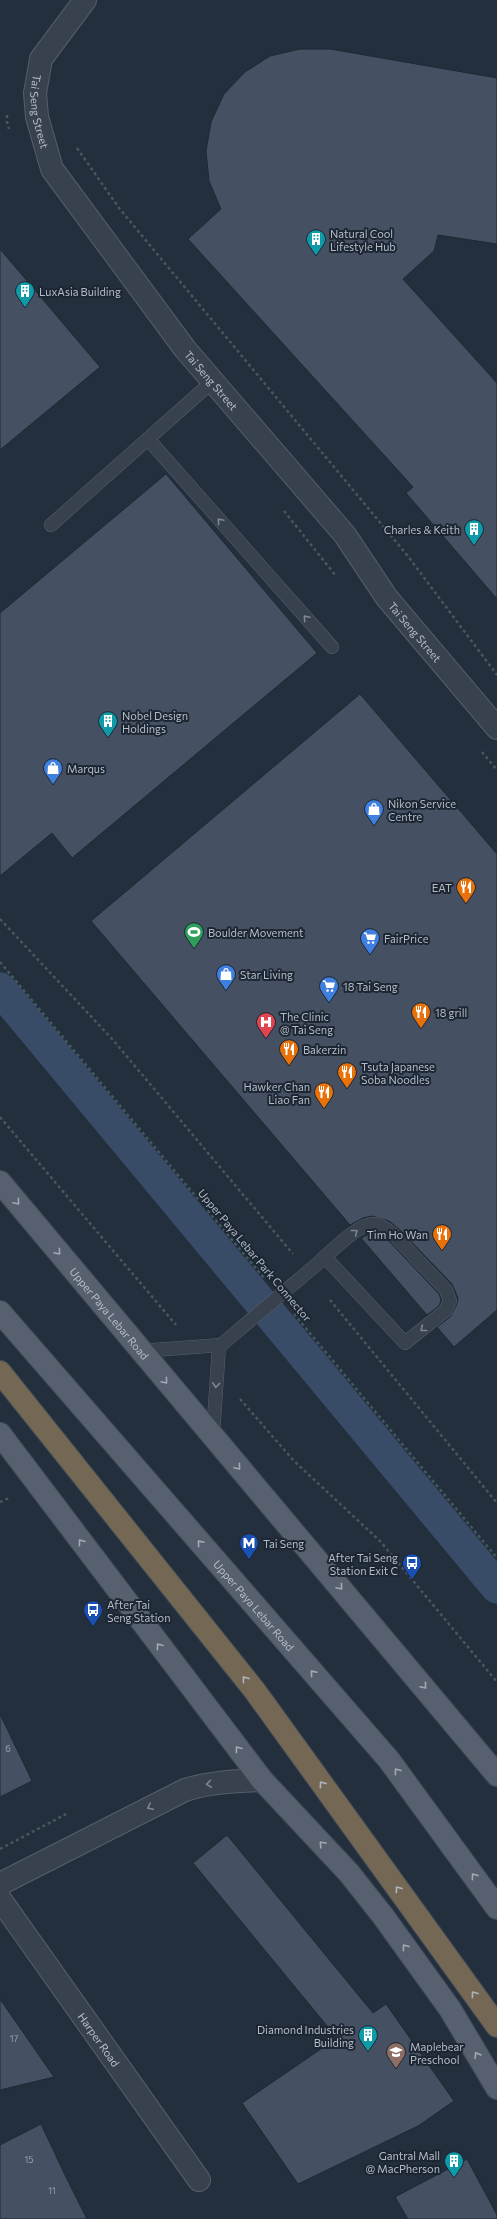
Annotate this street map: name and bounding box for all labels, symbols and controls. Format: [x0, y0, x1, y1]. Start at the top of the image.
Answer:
street label: Tai Seng Street [28, 74, 52, 150]
place label: Natural Cool Lifestyle Hub [330, 227, 396, 253]
building icon: Natural Cool Lifestyle Hub [305, 228, 327, 256]
building icon: LuxAsia Building [14, 280, 36, 308]
place label: LuxAsia Building [39, 285, 121, 298]
street label: Tai Seng Street [182, 347, 241, 413]
one-way arrow [217, 518, 224, 525]
building icon: Charles & Keith [463, 518, 485, 546]
place label: Charles & Keith [384, 523, 460, 536]
street label: Tai Seng Street [386, 599, 445, 664]
one-way arrow [303, 615, 311, 623]
place label: Nobel Design Holdings [122, 709, 188, 735]
building icon: Nobel Design Holdings [97, 710, 119, 738]
shop icon: Marqus [42, 757, 64, 785]
place label: Marqus [67, 762, 105, 775]
place label: Nikon Service Centre [388, 797, 456, 823]
shop icon: Nikon Service Centre [363, 798, 385, 826]
restaurant icon: EAT [455, 876, 477, 904]
place label: EAT [432, 881, 452, 894]
sports icon: Boulder Movement [183, 921, 205, 949]
place label: Boulder Movement [208, 926, 304, 939]
supermarket icon: FairPrice [359, 927, 381, 955]
place label: FairPrice [384, 932, 429, 945]
shop icon: Star Living [215, 963, 237, 991]
place label: Star Living [240, 968, 293, 981]
supermarket icon: 18 Tai Seng [318, 975, 340, 1003]
place label: 18 Tai Seng [343, 980, 398, 993]
restaurant icon: 18 grill [410, 1001, 432, 1029]
place label: 18 grill [435, 1006, 467, 1019]
place label: The Clinic @ Tai Seng [280, 1010, 333, 1036]
hospital icon: The Clinic @ Tai Seng [255, 1011, 277, 1039]
restaurant icon: Bakerzin [278, 1038, 300, 1066]
place label: Bakerzin [303, 1043, 346, 1056]
place label: Tsuta Japanese Soba Noodles [361, 1060, 435, 1086]
restaurant icon: Tsuta Japanese Soba Noodles [336, 1061, 358, 1089]
place label: Hawker Chan Liao Fan [243, 1080, 310, 1106]
restaurant icon: Hawker Chan Liao Fan [313, 1081, 335, 1109]
street label: Upper Paya Lebar Park Connector [196, 1186, 315, 1324]
one-way arrow [12, 1197, 19, 1205]
restaurant icon: Tim Ho Wan [431, 1223, 453, 1251]
place label: Tim Ho Wan [367, 1228, 428, 1241]
one-way arrow [351, 1230, 358, 1237]
one-way arrow [54, 1248, 61, 1255]
street label: Upper Paya Lebar Road [68, 1264, 152, 1362]
one-way arrow [421, 1324, 428, 1331]
one-way arrow [161, 1376, 168, 1384]
one-way arrow [212, 1382, 221, 1388]
one-way arrow [233, 1462, 240, 1470]
metro station icon: Tai Seng [238, 1532, 260, 1560]
place label: Tai Seng [263, 1537, 304, 1550]
one-way arrow [78, 1539, 86, 1546]
one-way arrow [198, 1540, 205, 1547]
place label: After Tai Seng Station Exit C [328, 1551, 398, 1577]
bus stop icon: After Tai Seng Station Exit C [401, 1552, 423, 1580]
street label: Upper Paya Lebar Road [211, 1557, 297, 1653]
one-way arrow [336, 1583, 343, 1590]
place label: After Tai Seng Station [107, 1598, 170, 1624]
bus stop icon: After Tai Seng Station [82, 1599, 104, 1627]
one-way arrow [157, 1643, 164, 1650]
one-way arrow [310, 1670, 317, 1677]
one-way arrow [243, 1676, 250, 1683]
one-way arrow [420, 1682, 427, 1689]
house number: 6 [5, 1743, 11, 1754]
one-way arrow [236, 1747, 243, 1754]
one-way arrow [395, 1769, 402, 1776]
one-way arrow [206, 1779, 212, 1788]
one-way arrow [320, 1781, 327, 1788]
one-way arrow [147, 1802, 154, 1810]
one-way arrow [319, 1841, 327, 1849]
one-way arrow [472, 1874, 479, 1881]
one-way arrow [395, 1886, 403, 1893]
one-way arrow [402, 1944, 410, 1951]
one-way arrow [472, 1992, 479, 1999]
street label: Harper Road [76, 2010, 123, 2069]
place label: Diamond Industries Building [257, 2023, 354, 2049]
building icon: Diamond Industries Building [357, 2024, 379, 2052]
house number: 17 [10, 2033, 19, 2044]
place label: Maplebear Preschool [410, 2040, 464, 2066]
school or university icon: Maplebear Preschool [385, 2041, 407, 2069]
one-way arrow [474, 2052, 482, 2059]
place label: Gantral Mall @ MacPherson [365, 2149, 440, 2175]
building icon: Gantral Mall @ MacPherson [443, 2150, 465, 2178]
house number: 15 [24, 2154, 34, 2165]
house number: 11 [48, 2185, 56, 2196]

